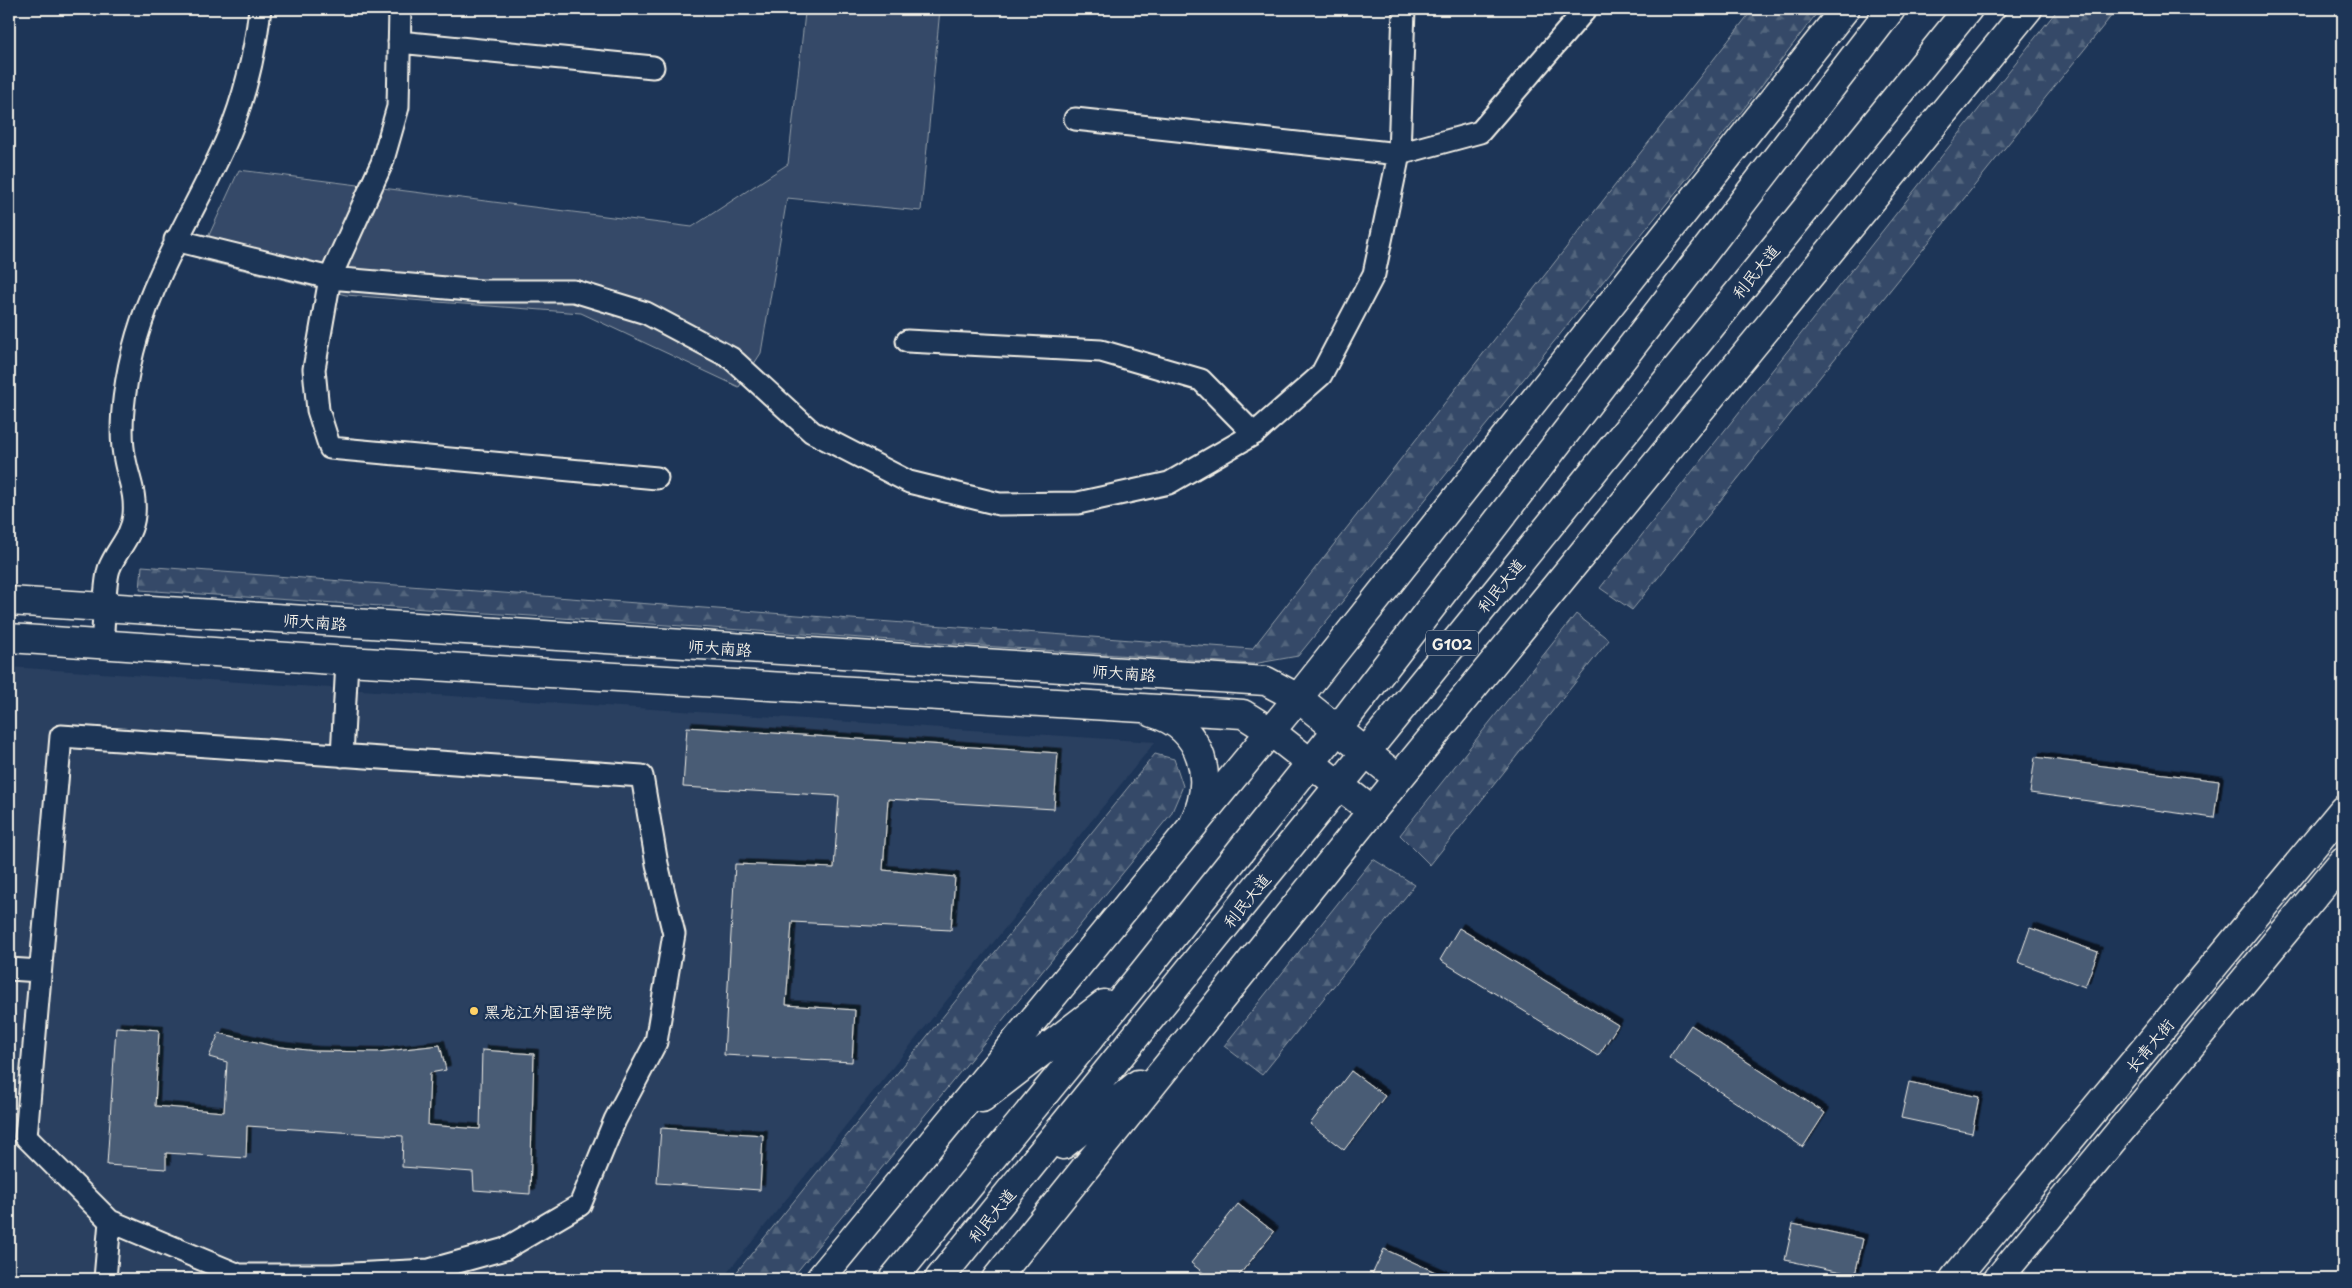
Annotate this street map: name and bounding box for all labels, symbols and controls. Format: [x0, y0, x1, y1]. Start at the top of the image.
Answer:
street label: 利民大道 [1726, 239, 1784, 303]
street label: 利民大道 [1471, 553, 1529, 617]
street label: 师大南路 [282, 607, 348, 635]
road number: G102 [1426, 630, 1478, 656]
street label: 师大南路 [687, 633, 753, 661]
street label: 师大南路 [1091, 658, 1157, 686]
street label: 利民大道 [1217, 868, 1275, 932]
place label: 黑龙江外国语学院 [484, 999, 612, 1023]
marker: 黑龙江外国语学院 [468, 1005, 480, 1017]
street label: 长青大街 [2119, 1013, 2179, 1077]
street label: 利民大道 [962, 1183, 1020, 1247]

